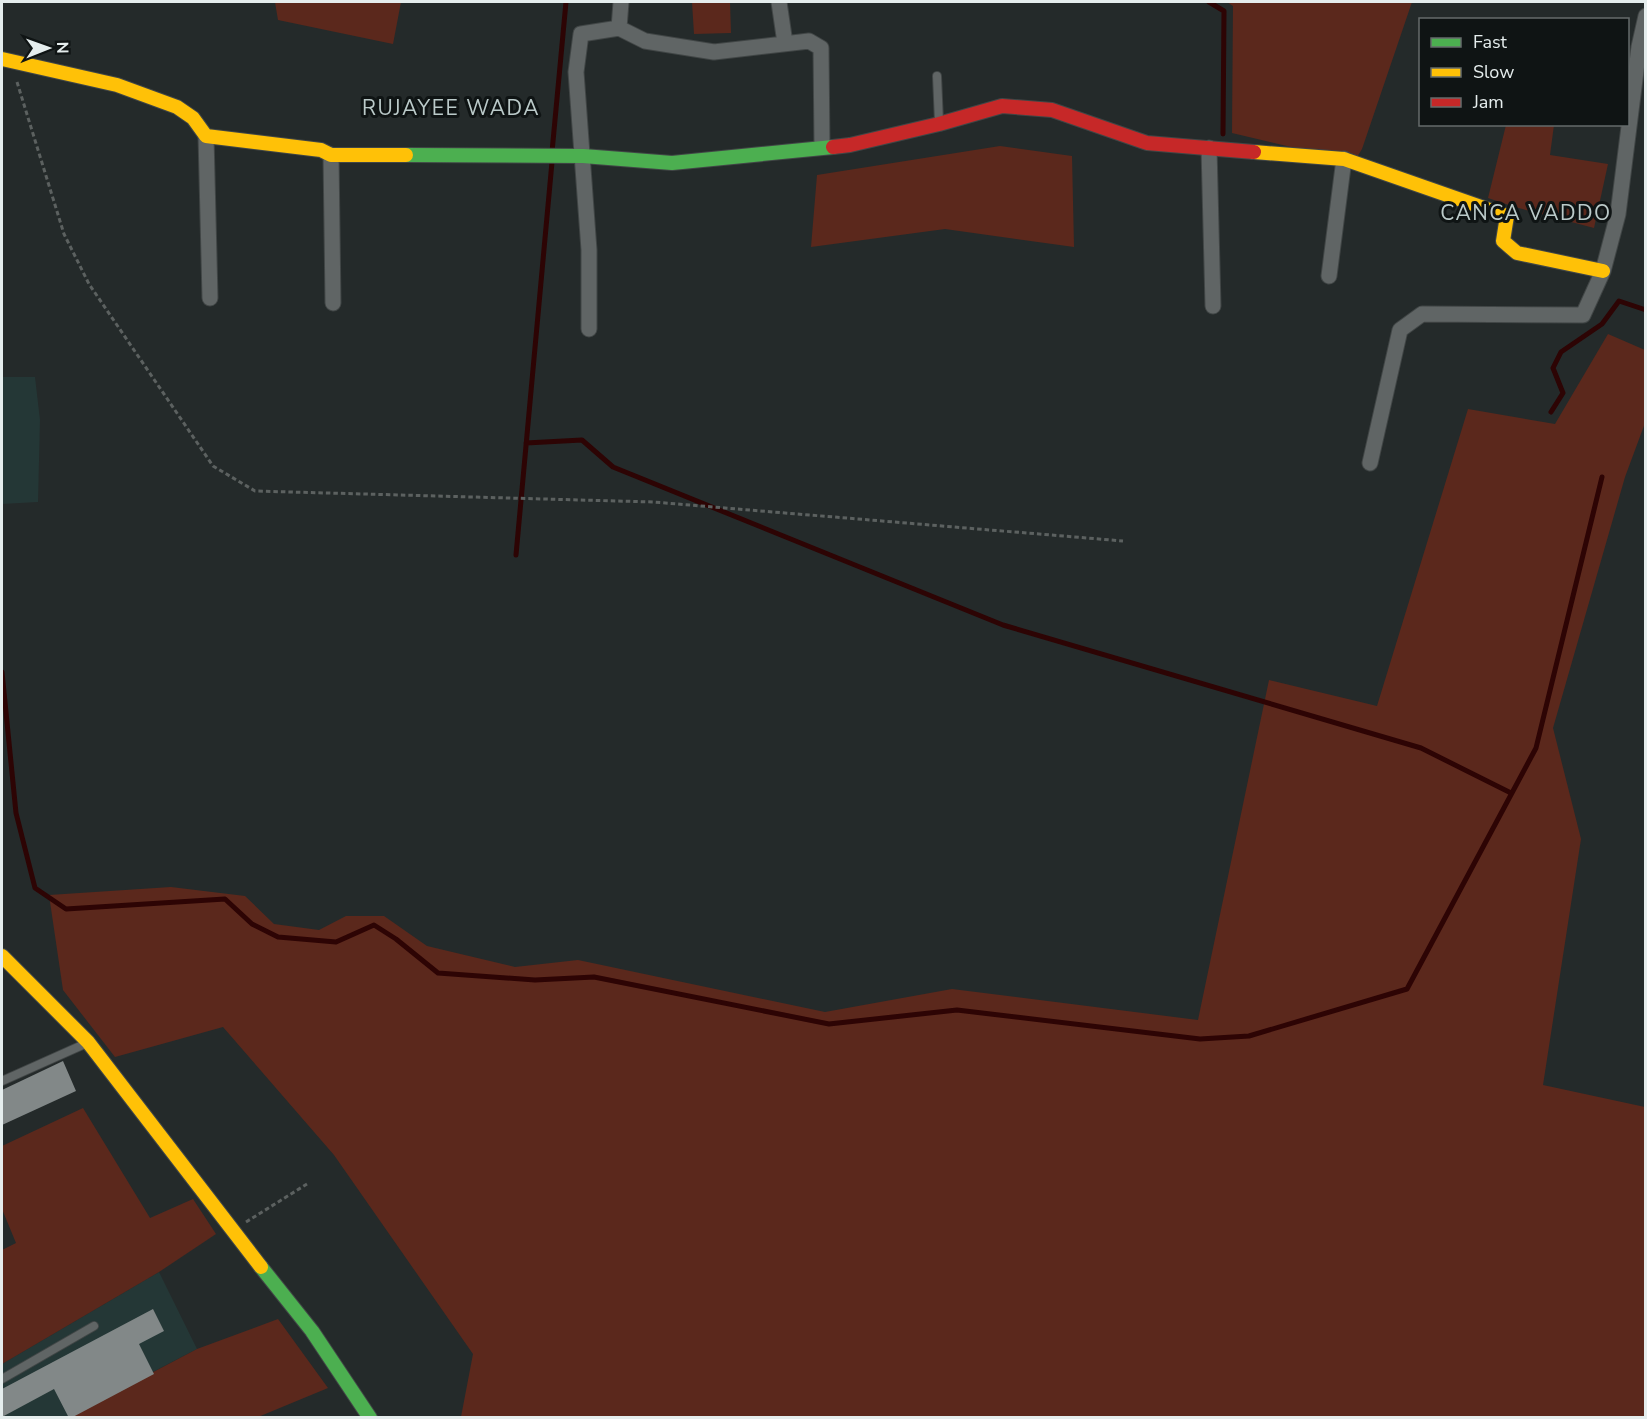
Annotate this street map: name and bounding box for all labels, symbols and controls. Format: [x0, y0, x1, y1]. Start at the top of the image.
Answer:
north arrow [18, 18, 78, 78]
legend [1419, 18, 1629, 126]
text: Fast [1473, 30, 1508, 54]
text: N [51, 42, 73, 54]
text: Slow [1473, 60, 1514, 84]
text: Jam [1472, 90, 1504, 114]
district label: RUJAYEE WADA [362, 94, 540, 122]
district label: CANCA VADDO [1440, 199, 1612, 227]

